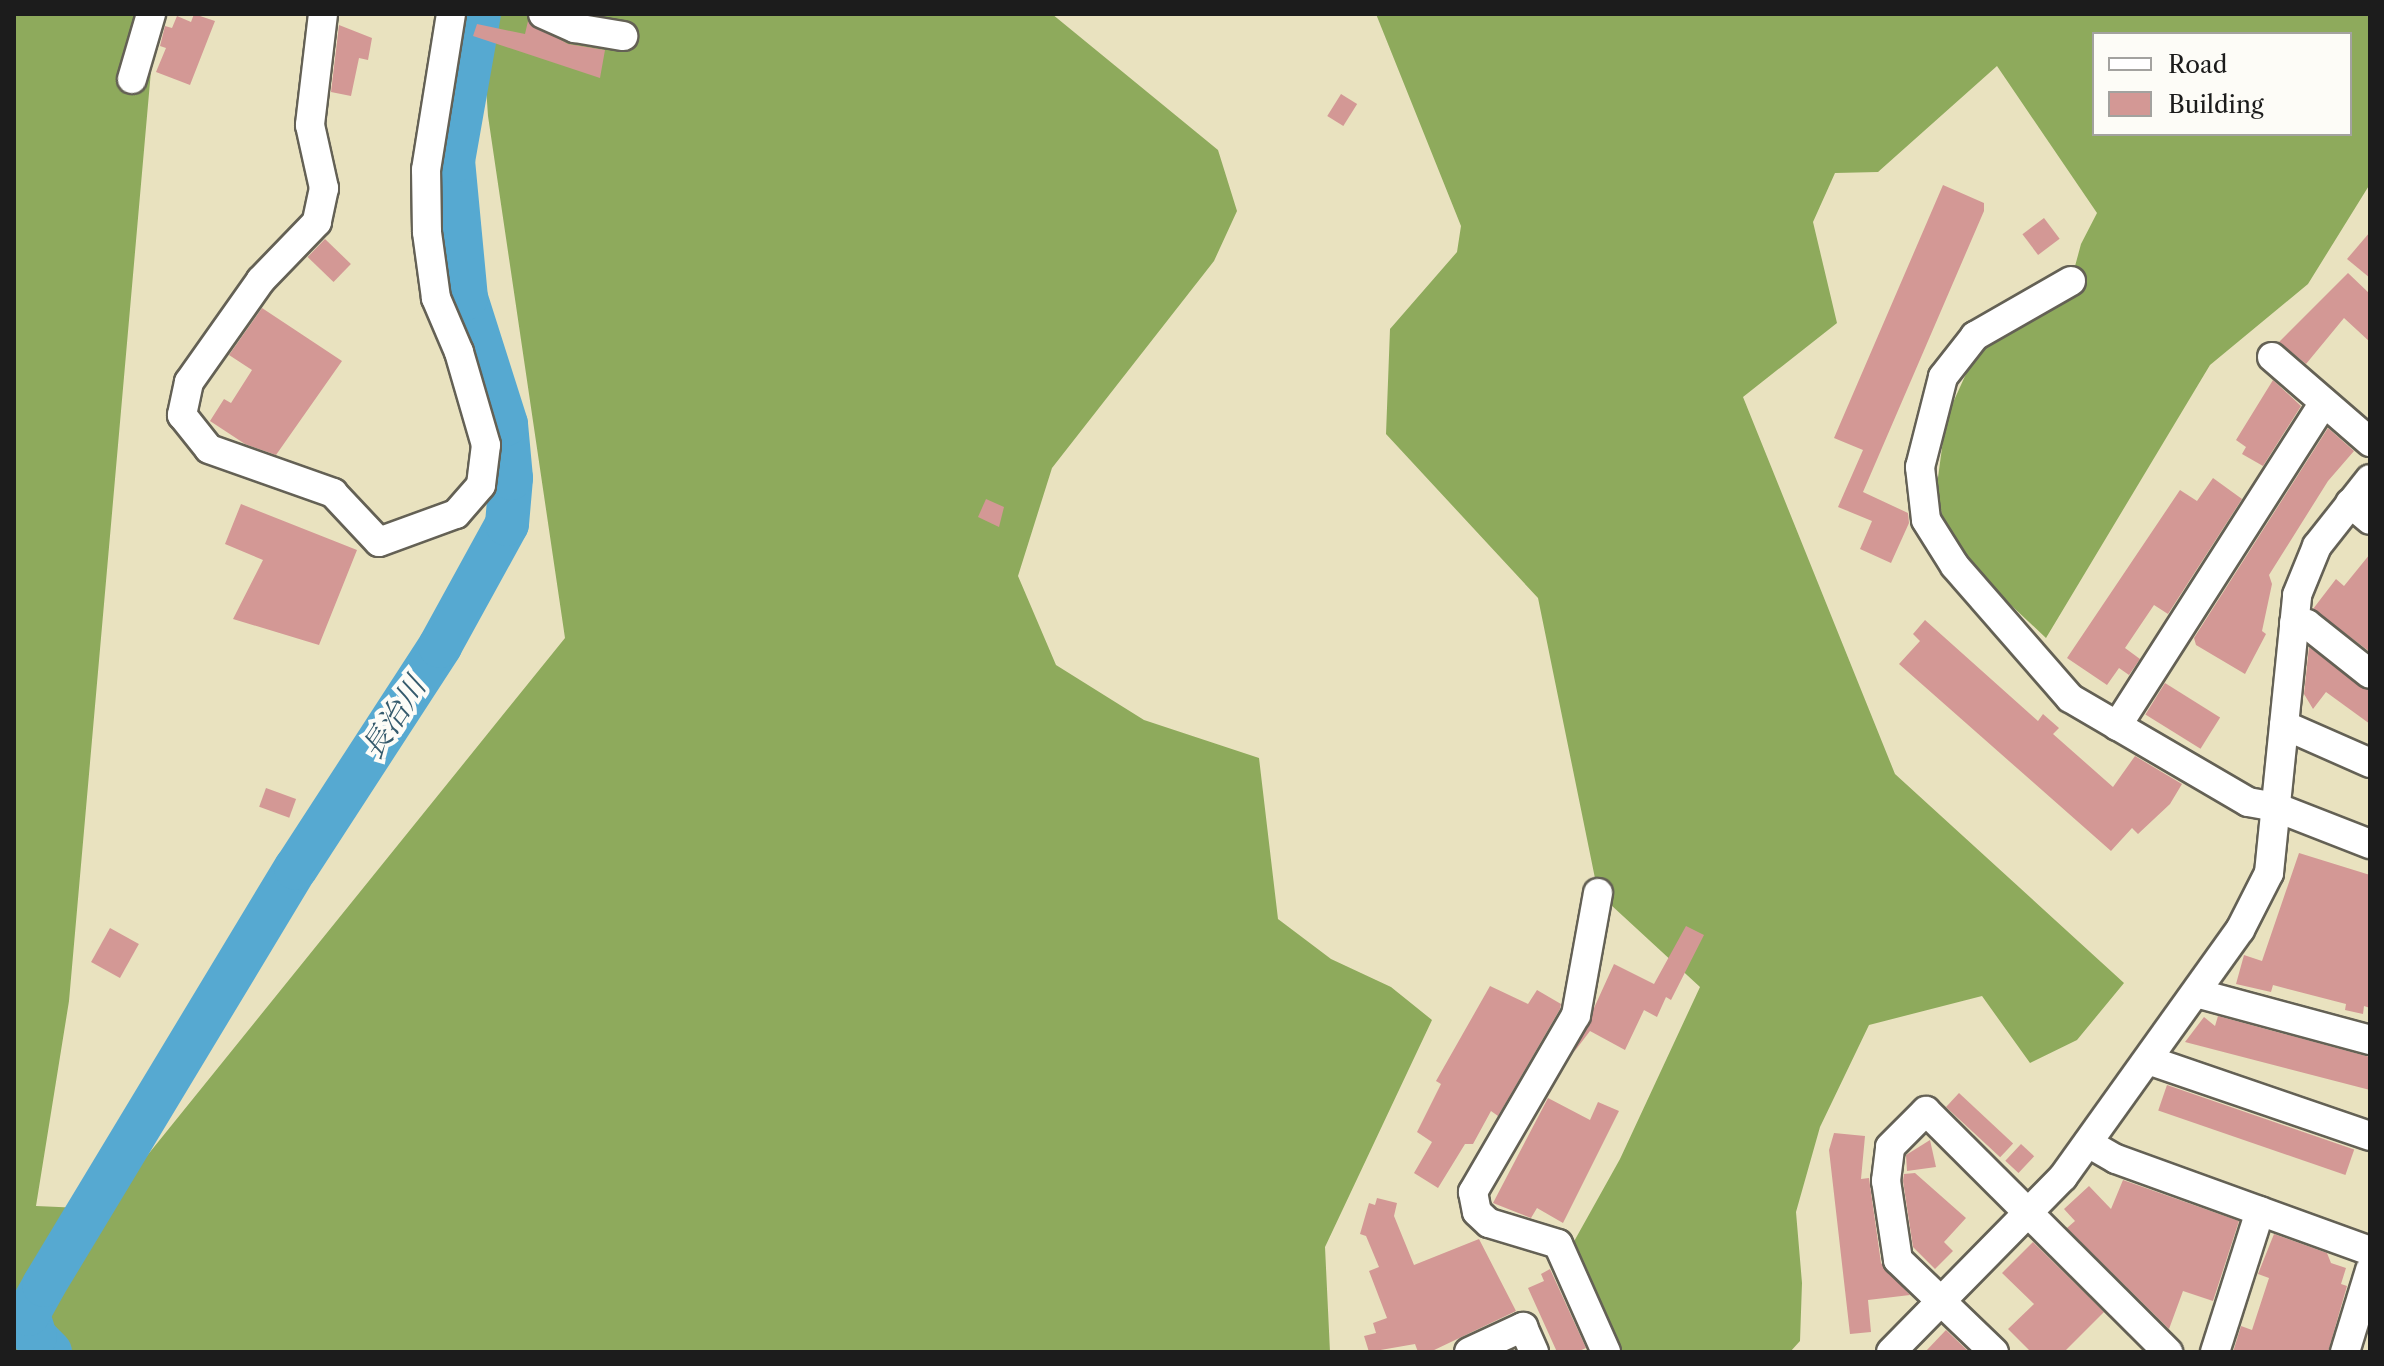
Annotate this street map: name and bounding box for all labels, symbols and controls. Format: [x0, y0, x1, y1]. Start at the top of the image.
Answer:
legend [2092, 32, 2352, 136]
text: Road [2168, 50, 2227, 79]
text: Building [2168, 90, 2264, 119]
water label: 長治川 [354, 670, 434, 766]

